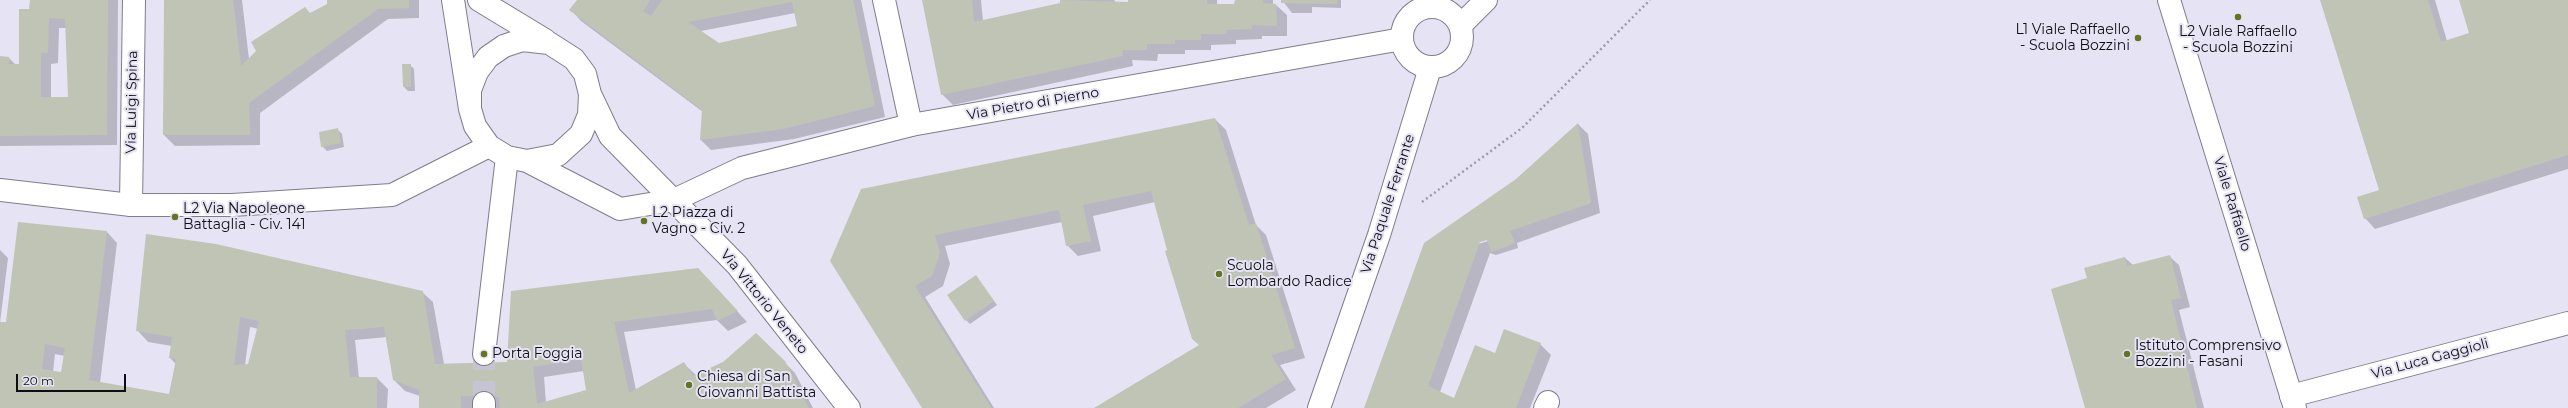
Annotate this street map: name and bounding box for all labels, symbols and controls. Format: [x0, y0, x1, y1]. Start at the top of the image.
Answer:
marker: L2 Viale Raffaello - Scuola Bozzini [2233, 12, 2243, 22]
place label: L1 Viale Raffaello - Scuola Bozzini [2015, 22, 2130, 54]
place label: L2 Viale Raffaello - Scuola Bozzini [2179, 24, 2297, 56]
marker: L1 Viale Raffaello - Scuola Bozzini [2133, 33, 2143, 43]
street label: Via Luigi Spina [123, 50, 141, 154]
street label: Via Pietro di Pierno [966, 84, 1100, 124]
street label: Via Paquale Ferrante [1358, 132, 1418, 276]
street label: Viale Raffaello [2210, 155, 2254, 253]
place label: L2 Via Napoleone Battaglia - Civ. 141 [183, 201, 305, 234]
place label: L2 Piazza di Vagno - Civ. 2 [652, 205, 745, 238]
marker: L2 Via Napoleone Battaglia - Civ. 141 [170, 212, 180, 222]
marker: L2 Piazza di Vagno - Civ. 2 [639, 216, 649, 226]
street label: Via Vittorio Veneto [717, 246, 811, 358]
place label: Scuola Lombardo Radice [1227, 258, 1352, 290]
marker: Scuola Lombardo Radice [1214, 269, 1224, 279]
street label: Via Luca Gaggioli [2369, 335, 2491, 383]
place label: Istituto Comprensivo Bozzini - Fasani [2135, 338, 2281, 370]
place label: Porta Foggia [492, 346, 582, 362]
marker: Porta Foggia [479, 349, 489, 359]
marker: Istituto Comprensivo Bozzini - Fasani [2122, 349, 2132, 359]
scale bar [18, 366, 128, 392]
place label: Chiesa di San Giovanni Battista [697, 369, 816, 402]
text: 20 m [23, 373, 54, 388]
marker: Chiesa di San Giovanni Battista [684, 380, 694, 390]

